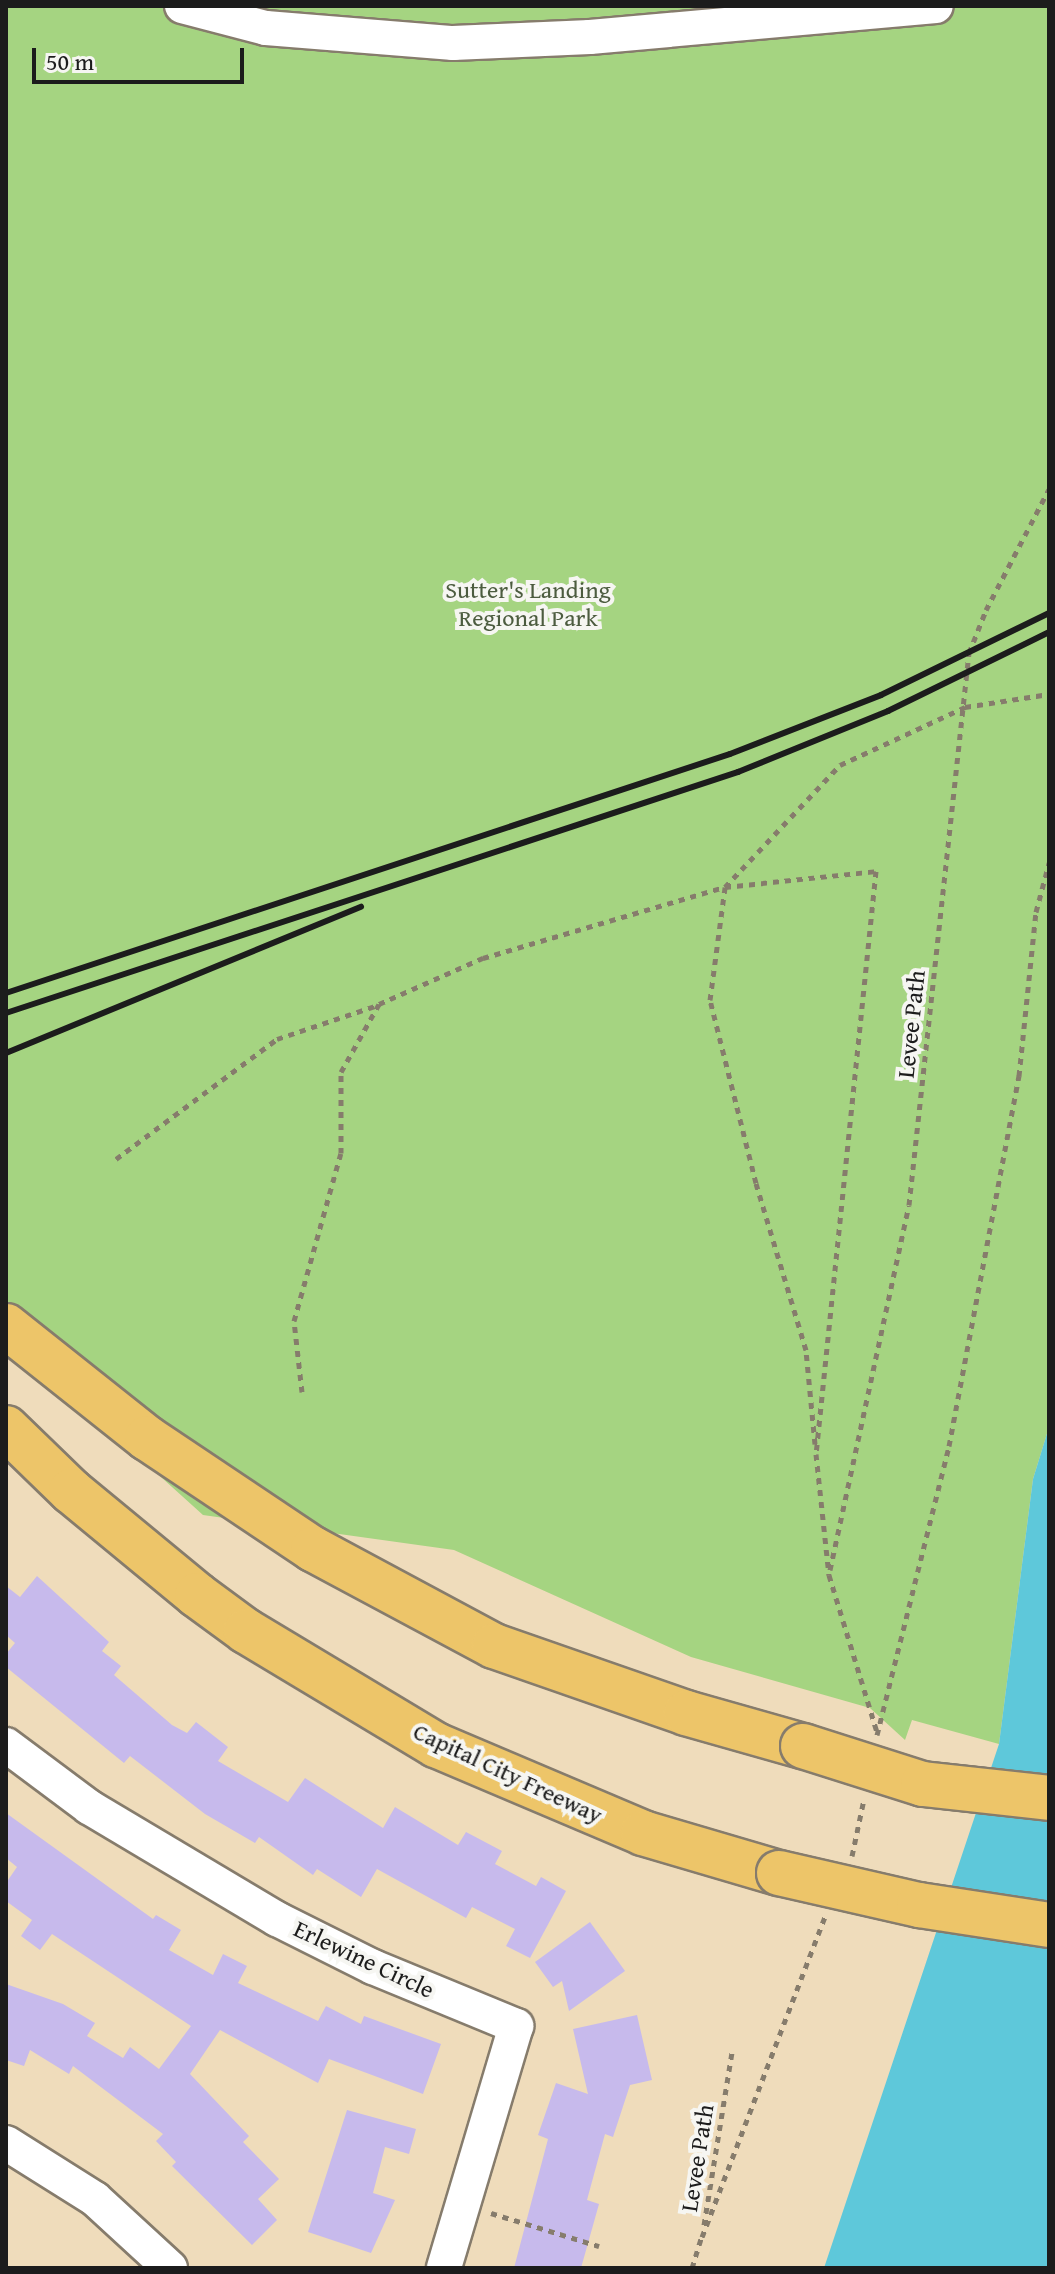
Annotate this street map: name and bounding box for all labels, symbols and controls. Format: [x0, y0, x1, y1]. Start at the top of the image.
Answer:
scale bar [36, 32, 248, 82]
text: 50 m [46, 44, 94, 79]
park label: Sutter's Landing Regional Park [445, 576, 611, 632]
street label: Levee Path [891, 969, 931, 1079]
street label: Capital City Freeway [409, 1717, 607, 1829]
street label: Erlewine Circle [289, 1914, 439, 2004]
street label: Levee Path [674, 2102, 720, 2214]

